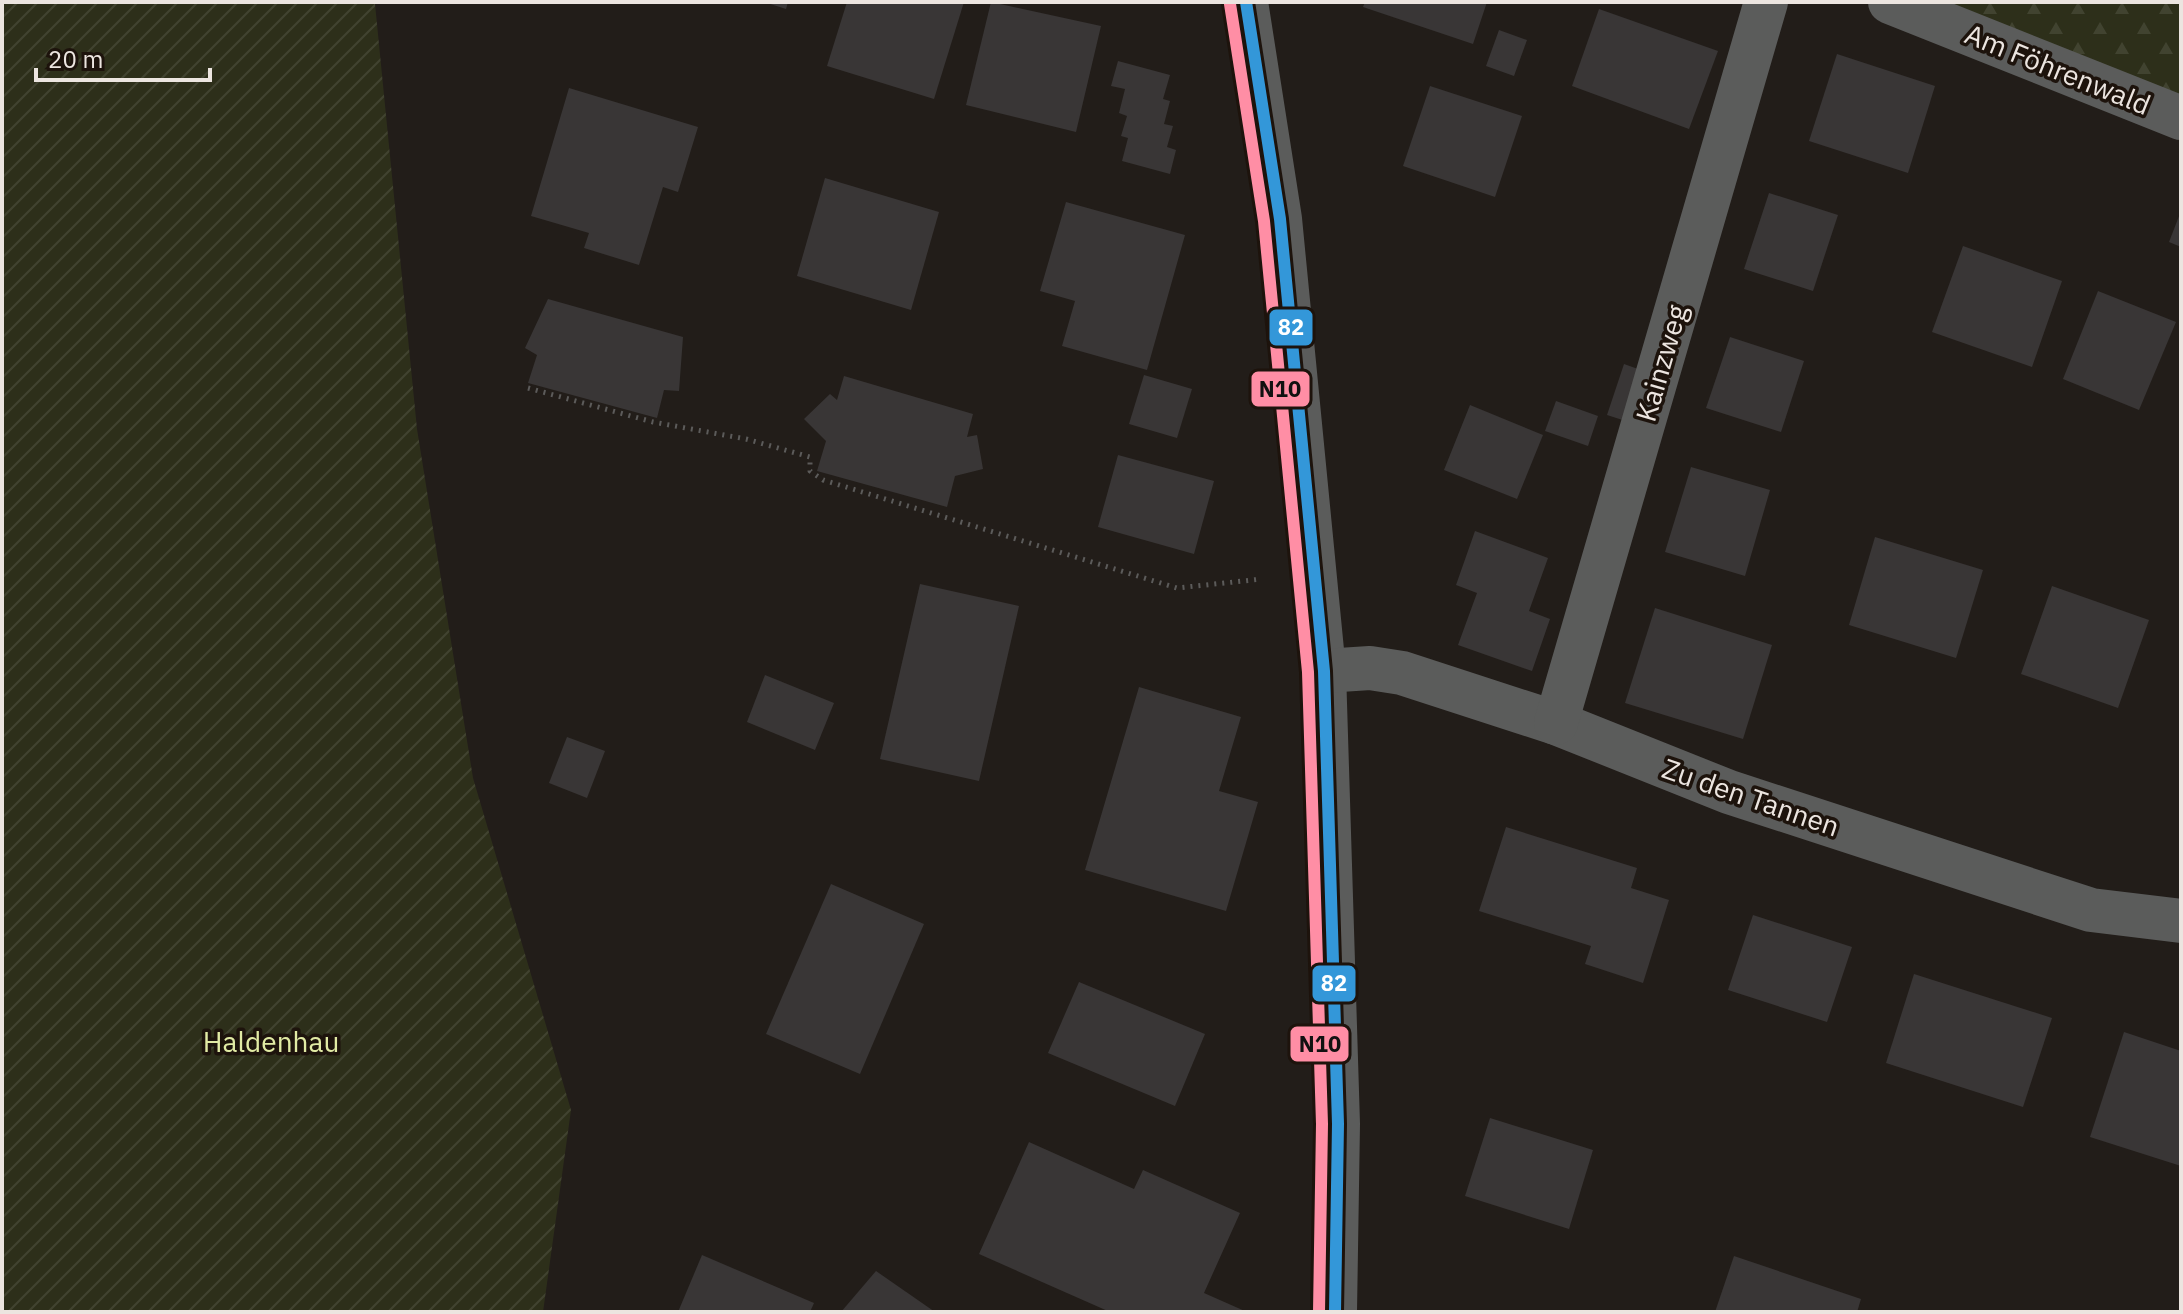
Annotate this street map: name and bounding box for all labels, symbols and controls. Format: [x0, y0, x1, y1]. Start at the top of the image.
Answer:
street label: Am Föhrenwald [1960, 15, 2156, 123]
scale bar [36, 32, 210, 82]
text: 20 m [48, 43, 103, 75]
street label: Kainzweg [1627, 300, 1695, 426]
line badge: 82 [1268, 308, 1314, 347]
text: 82 [1278, 312, 1304, 341]
line badge: N10 [1250, 370, 1311, 408]
text: N10 [1259, 374, 1301, 403]
street label: Zu den Tannen [1658, 749, 1844, 845]
line badge: 82 [1311, 964, 1357, 1003]
text: 82 [1321, 968, 1347, 997]
park label: Haldenhau [203, 1023, 339, 1060]
line badge: N10 [1289, 1025, 1350, 1063]
text: N10 [1299, 1029, 1341, 1058]

